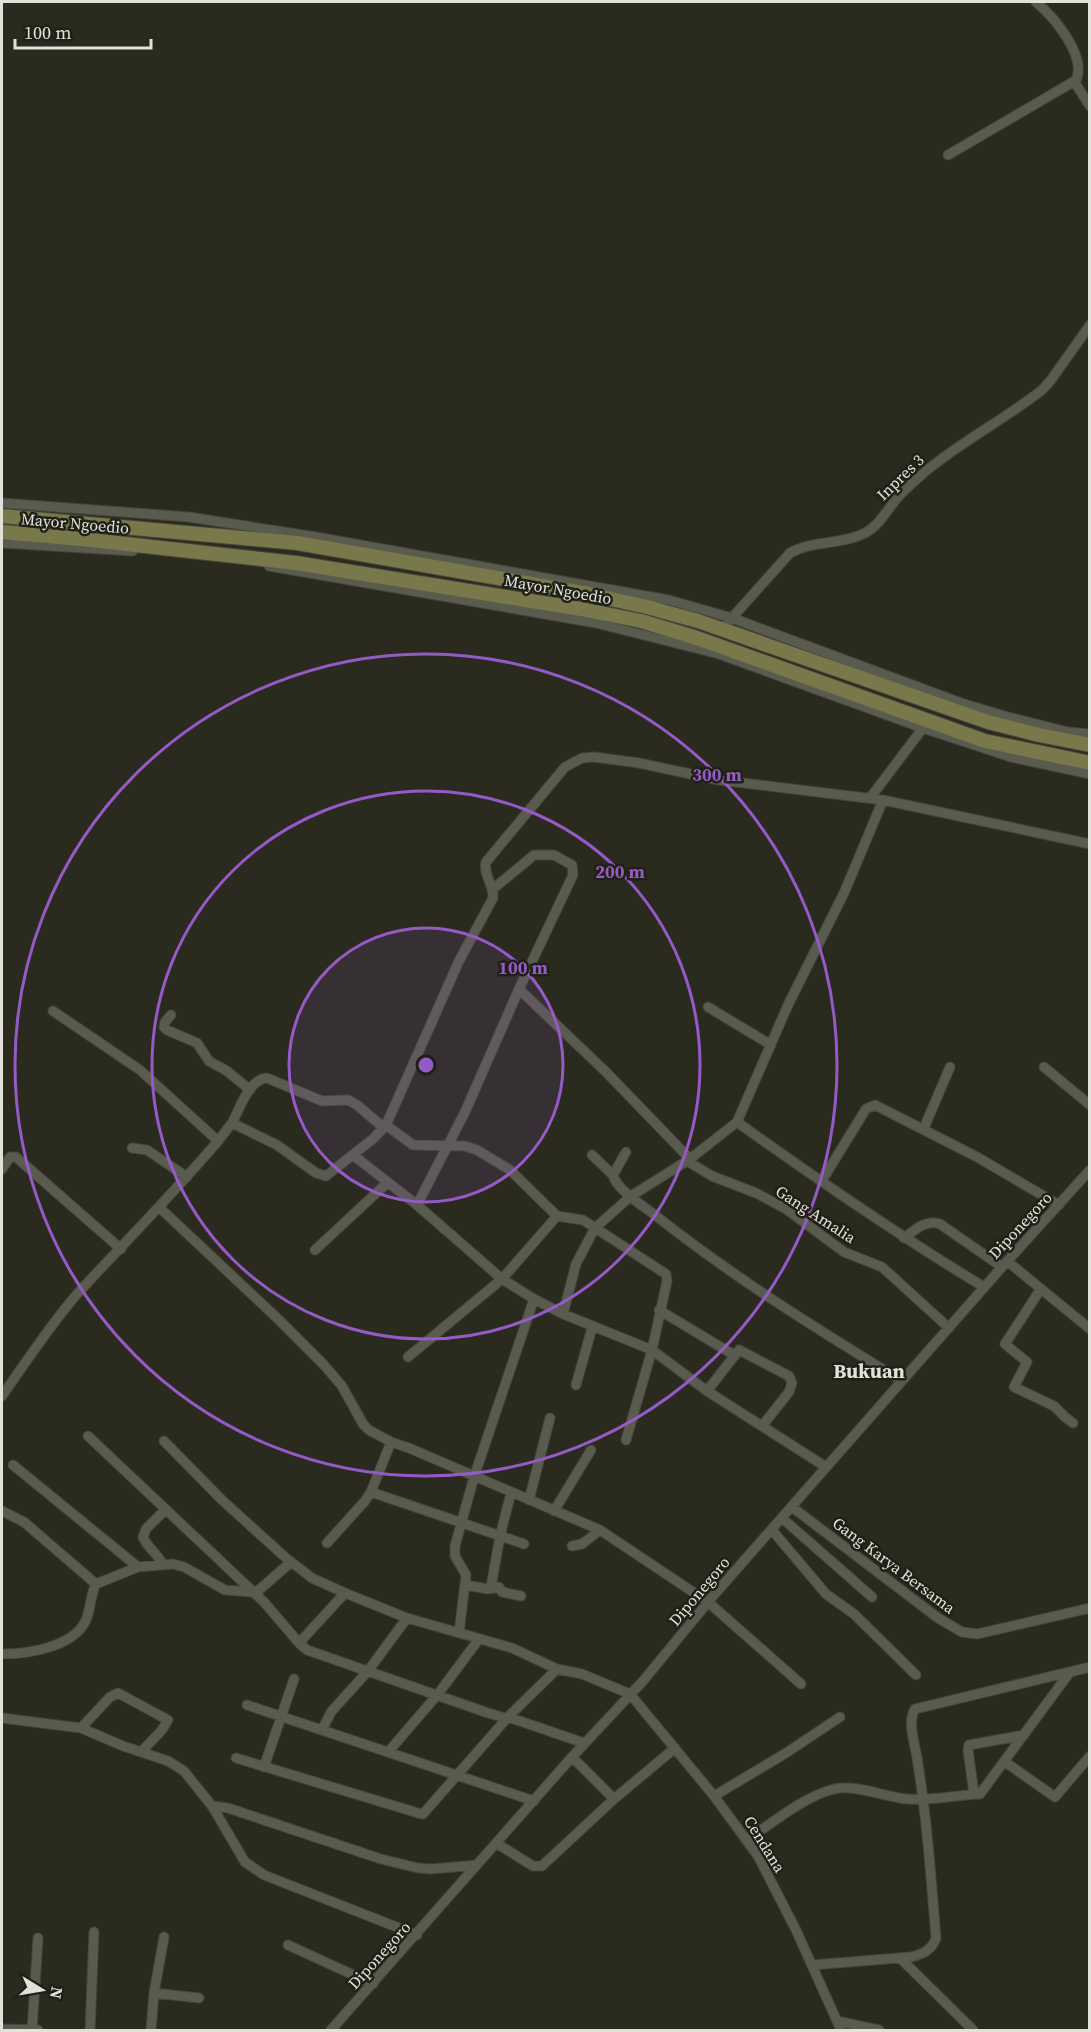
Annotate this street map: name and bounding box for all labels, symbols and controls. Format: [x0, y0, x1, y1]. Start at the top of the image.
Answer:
scale bar [15, 12, 152, 50]
text: 100 m [24, 20, 71, 45]
street label: Inpres 3 [871, 449, 929, 505]
street label: Mayor Ngoedio [20, 507, 130, 539]
street label: Mayor Ngoedio [503, 569, 613, 609]
text: 300 m [692, 762, 742, 787]
text: 200 m [595, 859, 645, 884]
text: 100 m [498, 955, 548, 980]
centre of rings [416, 1055, 436, 1075]
street label: Gang Amalia [772, 1180, 861, 1249]
street label: Diponegoro [983, 1187, 1057, 1263]
district label: Bukuan [833, 1357, 905, 1385]
street label: Gang Karya Bersama [828, 1512, 961, 1619]
street label: Diponegoro [663, 1552, 735, 1630]
street label: Cendana [739, 1812, 791, 1877]
street label: Diponegoro [343, 1916, 415, 1994]
north arrow [12, 1960, 72, 2020]
text: N [45, 1985, 69, 2001]

